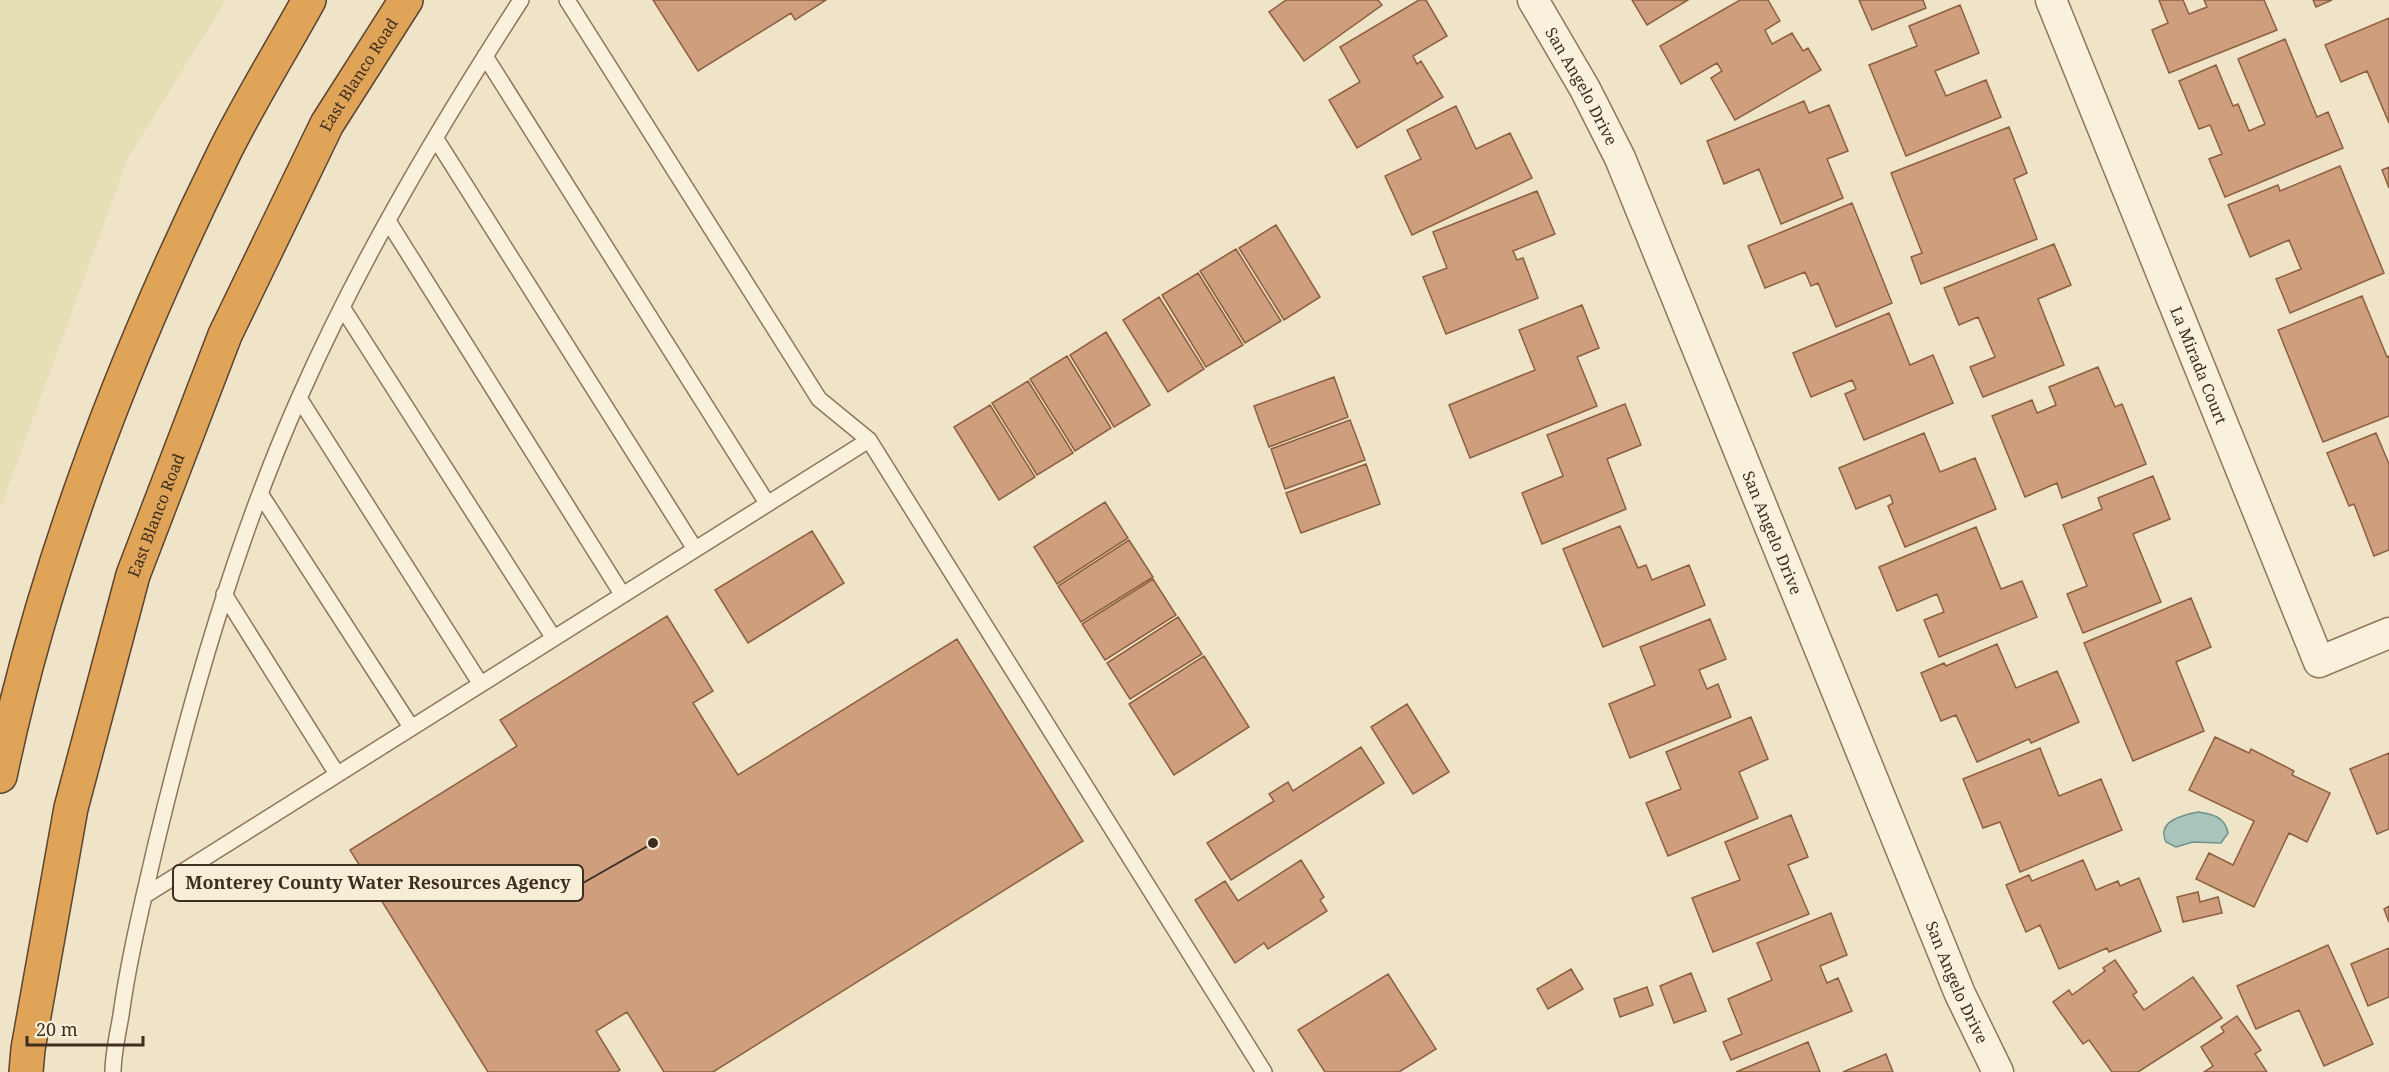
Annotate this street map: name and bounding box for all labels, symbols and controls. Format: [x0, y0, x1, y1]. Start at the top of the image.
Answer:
street label: East Blanco Road [314, 13, 403, 135]
street label: San Angelo Drive [1540, 23, 1623, 149]
street label: La Mirada Court [2165, 303, 2233, 428]
street label: East Blanco Road [122, 450, 190, 580]
street label: San Angelo Drive [1737, 468, 1807, 598]
callout: Monterey County Water Resources Agency [173, 865, 583, 901]
text: Monterey County Water Resources Agency [185, 870, 571, 894]
street label: San Angelo Drive [1921, 918, 1993, 1047]
scale bar [27, 1009, 142, 1047]
text: 20 m [36, 1017, 78, 1041]

